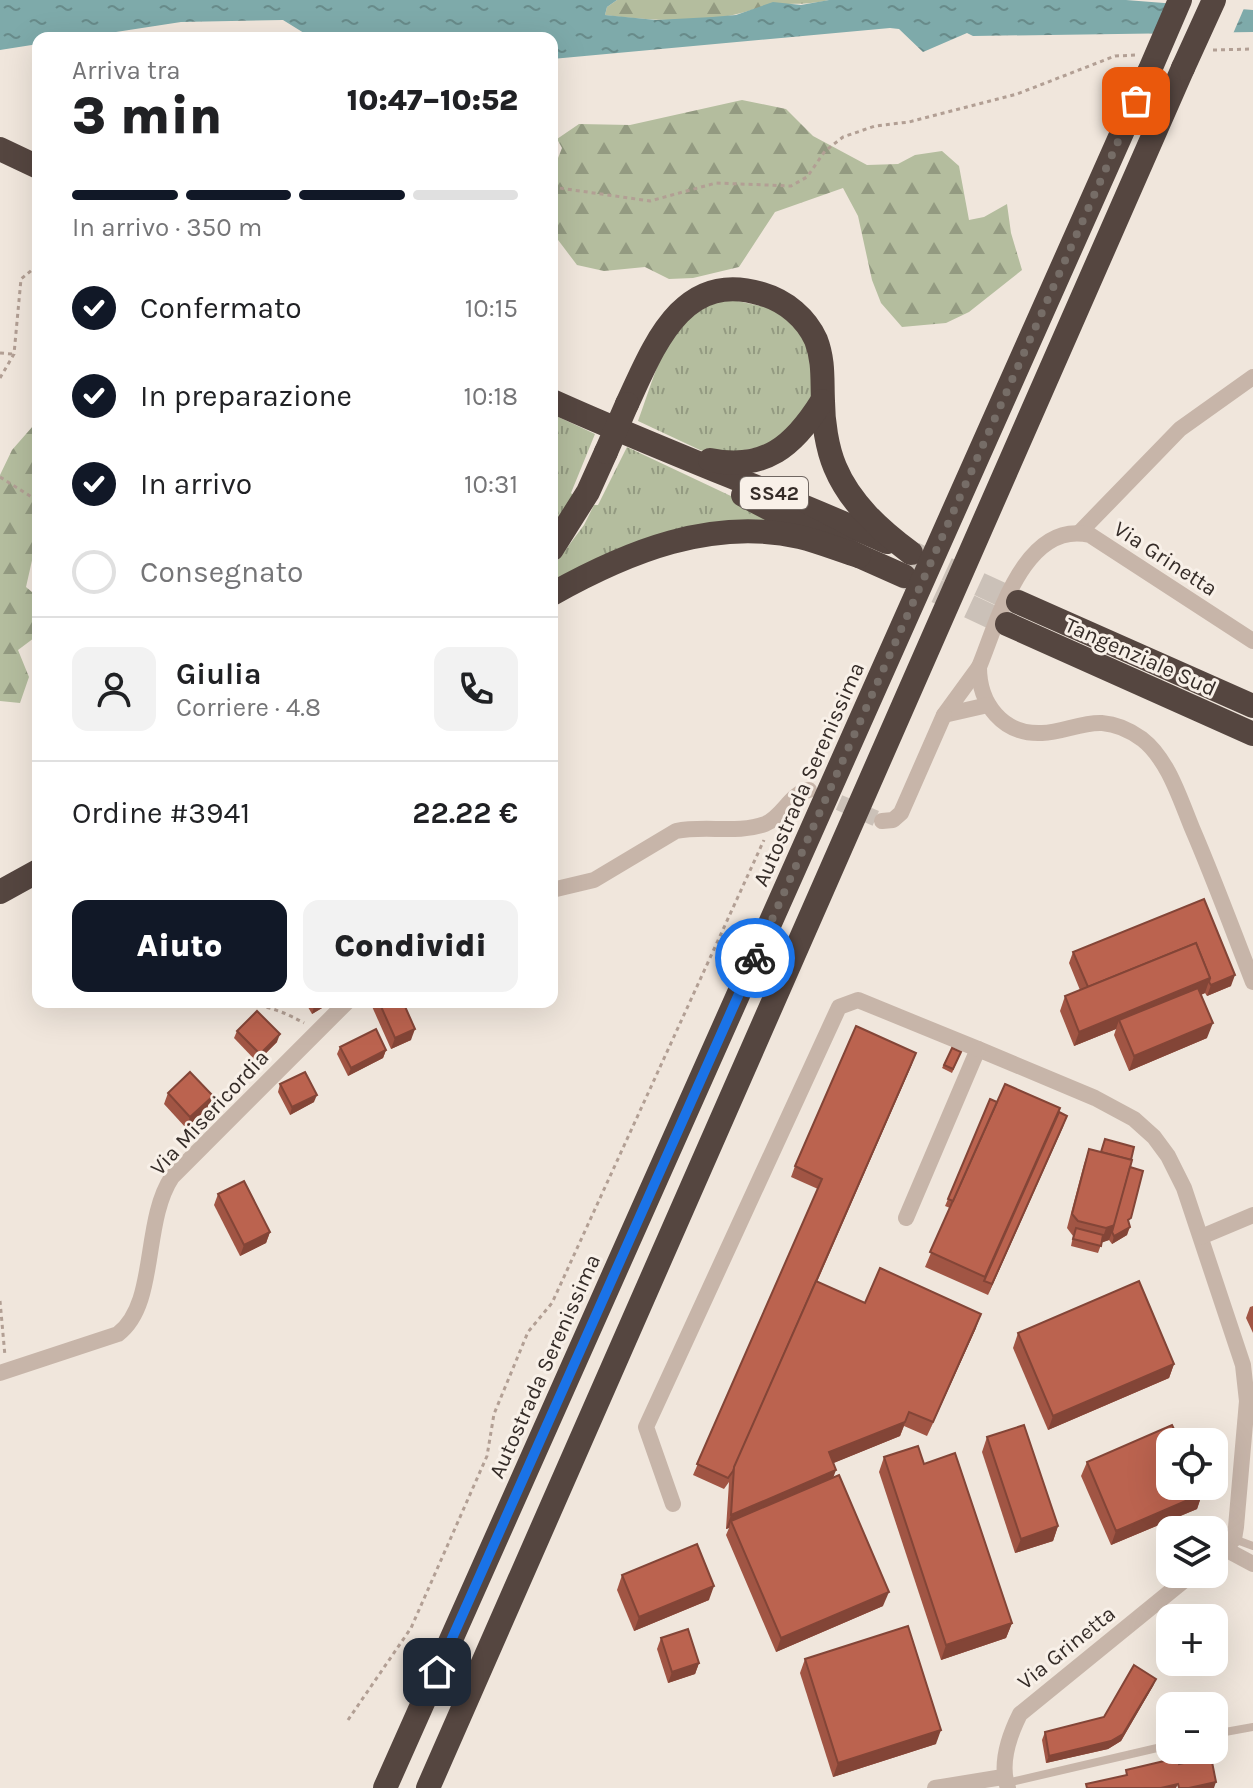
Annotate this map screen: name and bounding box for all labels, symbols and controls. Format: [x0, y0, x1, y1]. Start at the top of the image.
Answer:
text: Arriva tra [72, 55, 181, 86]
pin [1102, 67, 1170, 135]
icon: bag [1114, 79, 1158, 123]
text: 10:47–10:52 [347, 82, 518, 118]
text: 3 min [72, 85, 222, 146]
text: In arrivo · 350 m [72, 212, 262, 243]
icon: check [72, 286, 116, 330]
text: Confermato [140, 290, 302, 326]
text: 10:15 [465, 293, 518, 324]
icon: check [72, 374, 116, 418]
text: In preparazione [140, 378, 352, 414]
text: 10:18 [463, 381, 518, 412]
icon: check [72, 462, 116, 506]
text: In arrivo [140, 466, 252, 502]
text: 10:31 [464, 469, 518, 500]
road number: SS42 [740, 477, 808, 509]
street label: Via Grinetta [1109, 516, 1222, 602]
text: Consegnato [140, 554, 303, 590]
street label: Tangenziale Sud [1061, 612, 1220, 702]
button: person [72, 647, 156, 731]
button: phone [434, 647, 518, 731]
text: Giulia [176, 656, 262, 692]
street label: Autostrada Serenissima [748, 658, 870, 890]
text: Corriere · 4.8 [176, 692, 321, 723]
text: Ordine #3941 [72, 795, 250, 831]
text: 22.22 € [412, 795, 518, 831]
button: Aiuto [72, 900, 287, 992]
button: Condividi [303, 900, 518, 992]
courier [715, 918, 795, 998]
icon: bike [733, 936, 777, 980]
street label: Via Misericordia [145, 1045, 274, 1181]
street label: Autostrada Serenissima [484, 1250, 606, 1482]
map controls [1156, 1428, 1228, 1764]
button: locate [1156, 1428, 1228, 1500]
button: layers [1156, 1516, 1228, 1588]
street label: Via Grinetta [1013, 1600, 1121, 1695]
button: + [1156, 1604, 1228, 1676]
pin [403, 1638, 471, 1706]
icon: home [415, 1650, 459, 1694]
button: − [1156, 1692, 1228, 1764]

